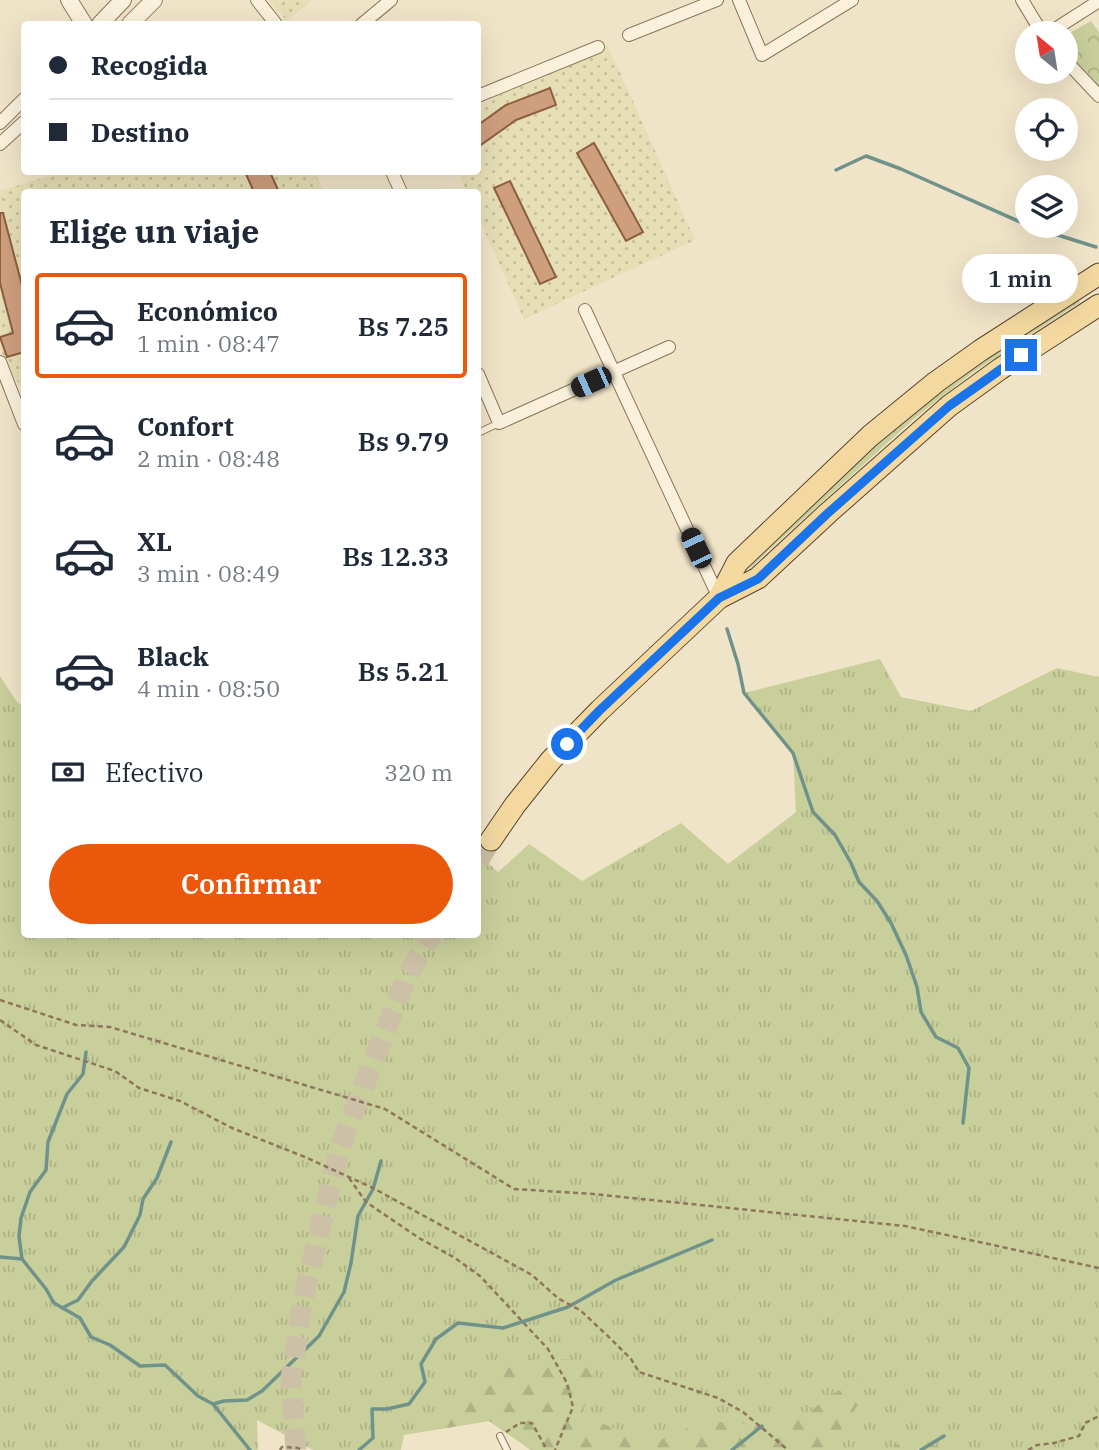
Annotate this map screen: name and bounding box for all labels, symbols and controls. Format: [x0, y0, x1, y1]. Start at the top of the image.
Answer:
north arrow [1015, 21, 1078, 84]
map controls [1015, 21, 1078, 238]
text: Recogida [91, 48, 208, 82]
button: locate [1015, 98, 1078, 161]
text: Destino [91, 115, 189, 149]
button: layers [1015, 175, 1078, 238]
text: Elige un viaje [49, 210, 259, 252]
callout: 1 min [963, 254, 1079, 302]
text: 1 min [988, 263, 1052, 293]
icon: car [53, 294, 116, 357]
text: Económico [137, 294, 278, 328]
text: Bs 7.25 [358, 309, 449, 343]
text: 1 min · 08:47 [137, 328, 280, 358]
route end [1005, 339, 1037, 371]
car [568, 364, 615, 400]
icon: car [53, 409, 116, 472]
text: Confort [137, 409, 234, 443]
text: Bs 9.79 [358, 424, 449, 458]
text: 2 min · 08:48 [137, 443, 280, 473]
icon: car [53, 524, 116, 587]
text: XL [137, 524, 172, 558]
car [678, 525, 715, 571]
text: Bs 12.33 [342, 539, 449, 573]
text: 3 min · 08:49 [137, 558, 280, 588]
icon: car [53, 639, 116, 702]
text: Black [137, 639, 209, 673]
text: Bs 5.21 [358, 654, 449, 688]
text: 4 min · 08:50 [137, 673, 280, 703]
route start [551, 728, 583, 760]
icon: cash [49, 753, 87, 791]
text: Efectivo [105, 755, 203, 789]
text: 320 m [384, 757, 453, 787]
button: Confirmar [49, 844, 453, 924]

